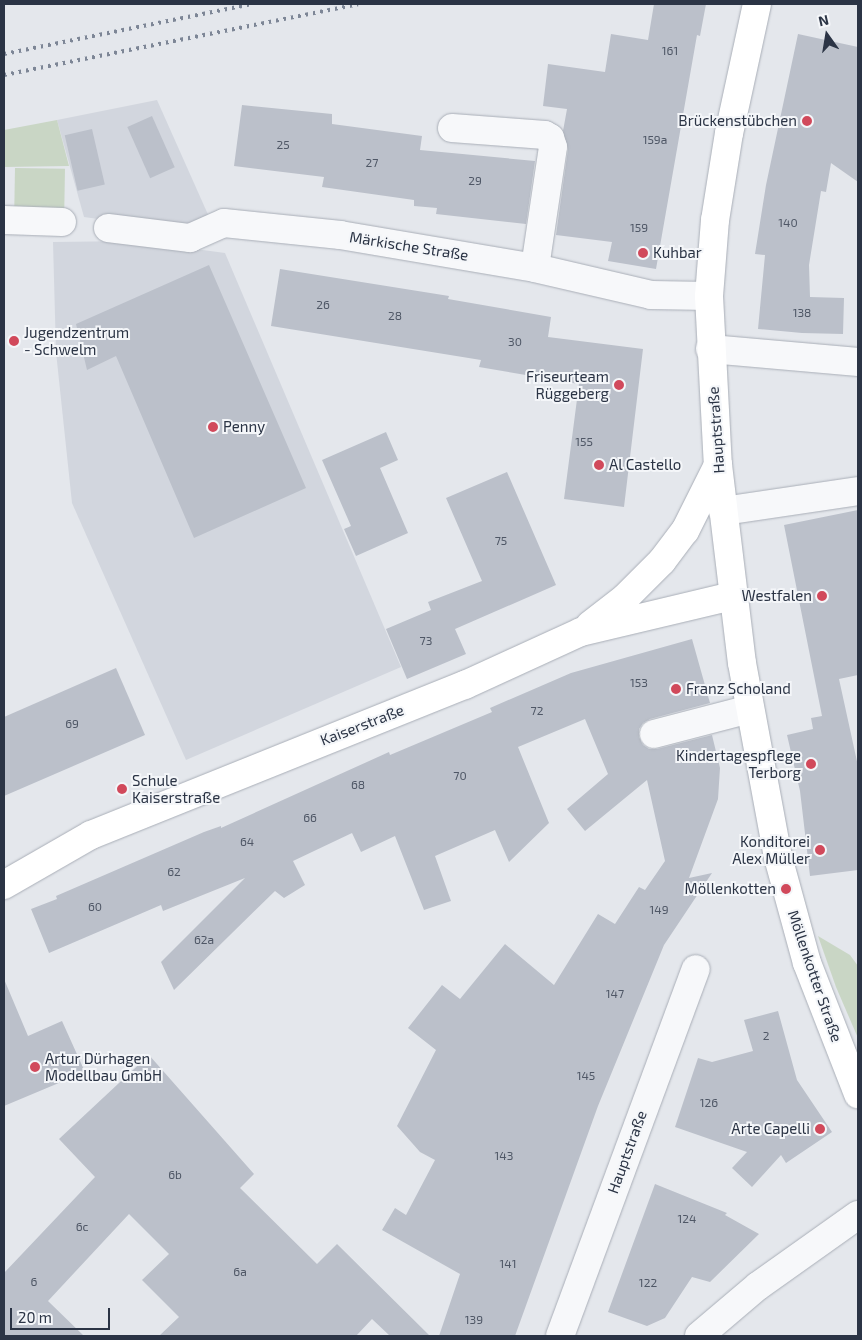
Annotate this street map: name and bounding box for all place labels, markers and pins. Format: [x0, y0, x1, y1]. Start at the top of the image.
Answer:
place label: Brückenstübchen [678, 112, 797, 130]
marker: Brückenstübchen [801, 115, 813, 127]
place label: Kuhbar [653, 244, 702, 262]
marker: Kuhbar [637, 247, 649, 259]
place label: Jugendzentrum - Schwelm [24, 323, 129, 358]
marker: Jugendzentrum - Schwelm [8, 335, 20, 347]
place label: Friseurteam Rüggeberg [526, 367, 609, 402]
marker: Friseurteam Rüggeberg [613, 379, 625, 391]
place label: Penny [223, 418, 265, 436]
marker: Penny [207, 421, 219, 433]
place label: Al Castello [609, 456, 682, 474]
marker: Al Castello [593, 459, 605, 471]
place label: Westfalen [742, 587, 812, 605]
marker: Westfalen [816, 590, 828, 602]
place label: Franz Scholand [686, 680, 791, 698]
marker: Franz Scholand [670, 683, 682, 695]
place label: Kindertagespflege Terborg [676, 746, 801, 781]
marker: Kindertagespflege Terborg [805, 758, 817, 770]
place label: Schule Kaiserstraße [132, 771, 220, 806]
marker: Schule Kaiserstraße [116, 783, 128, 795]
place label: Konditorei Alex Müller [732, 832, 810, 867]
marker: Konditorei Alex Müller [814, 844, 826, 856]
place label: Möllenkotten [685, 880, 776, 898]
marker: Möllenkotten [780, 883, 792, 895]
place label: Artur Dürhagen Modellbau GmbH [45, 1049, 162, 1084]
marker: Artur Dürhagen Modellbau GmbH [29, 1061, 41, 1073]
place label: Arte Capelli [731, 1120, 810, 1138]
marker: Arte Capelli [814, 1123, 826, 1135]

